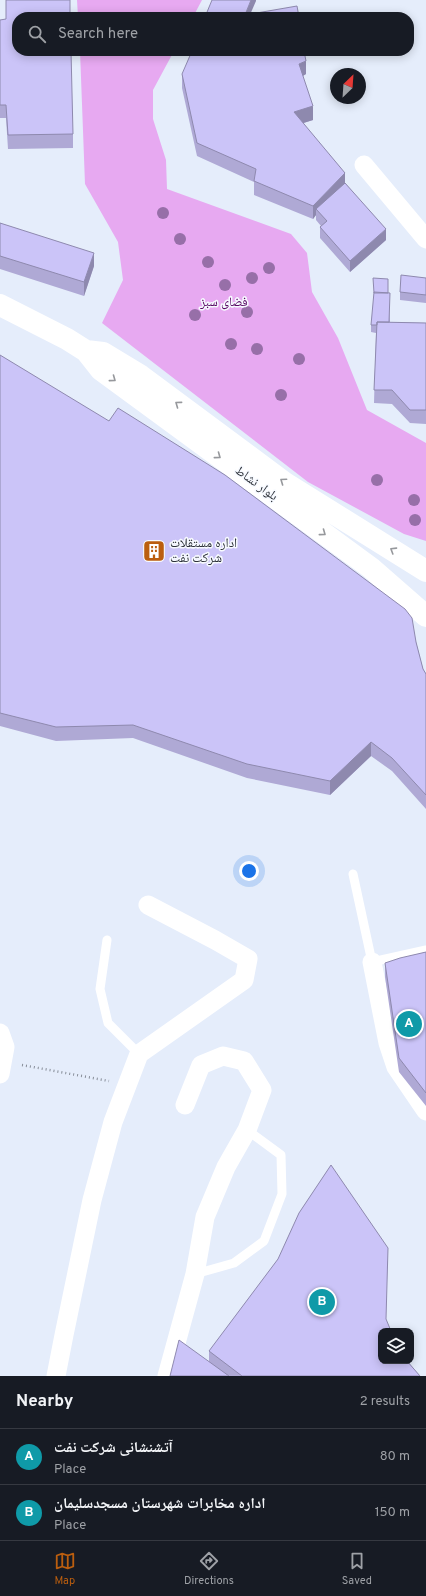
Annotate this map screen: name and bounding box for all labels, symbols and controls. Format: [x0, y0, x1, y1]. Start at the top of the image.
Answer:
search box [12, 12, 414, 56]
icon: search [26, 23, 48, 45]
text: Search here [58, 25, 138, 44]
north arrow [330, 68, 366, 104]
park label: فضای سبز [199, 295, 248, 311]
one-way arrow [109, 374, 116, 382]
one-way arrow [176, 402, 183, 409]
one-way arrow [214, 451, 221, 459]
street label: بلوار نشاط [231, 463, 281, 505]
one-way arrow [280, 478, 287, 486]
one-way arrow [318, 528, 325, 535]
place label: اداره مستقلات شرکت نفت [170, 536, 237, 567]
building icon: اداره مستقلات شرکت نفت [141, 538, 167, 564]
one-way arrow [390, 548, 397, 555]
your location [239, 861, 259, 881]
pin: A [396, 1009, 422, 1039]
pin: B [309, 1287, 335, 1317]
map controls [378, 1328, 414, 1364]
button: layers [378, 1328, 414, 1364]
text: Nearby [16, 1391, 73, 1413]
text: 2 results [360, 1394, 410, 1410]
text: آتشنشانی شرکت نفت [54, 1439, 173, 1458]
text: A [24, 1449, 34, 1465]
text: 80 m [380, 1449, 410, 1465]
text: Place [54, 1462, 86, 1478]
text: اداره مخابرات شهرستان مسجدسلیمان [54, 1495, 266, 1514]
text: B [25, 1505, 33, 1521]
text: 150 m [375, 1505, 410, 1521]
text: Place [54, 1518, 86, 1534]
tab: Map [54, 1550, 76, 1588]
tab: Directions [184, 1550, 234, 1588]
tab: Saved [342, 1550, 372, 1588]

